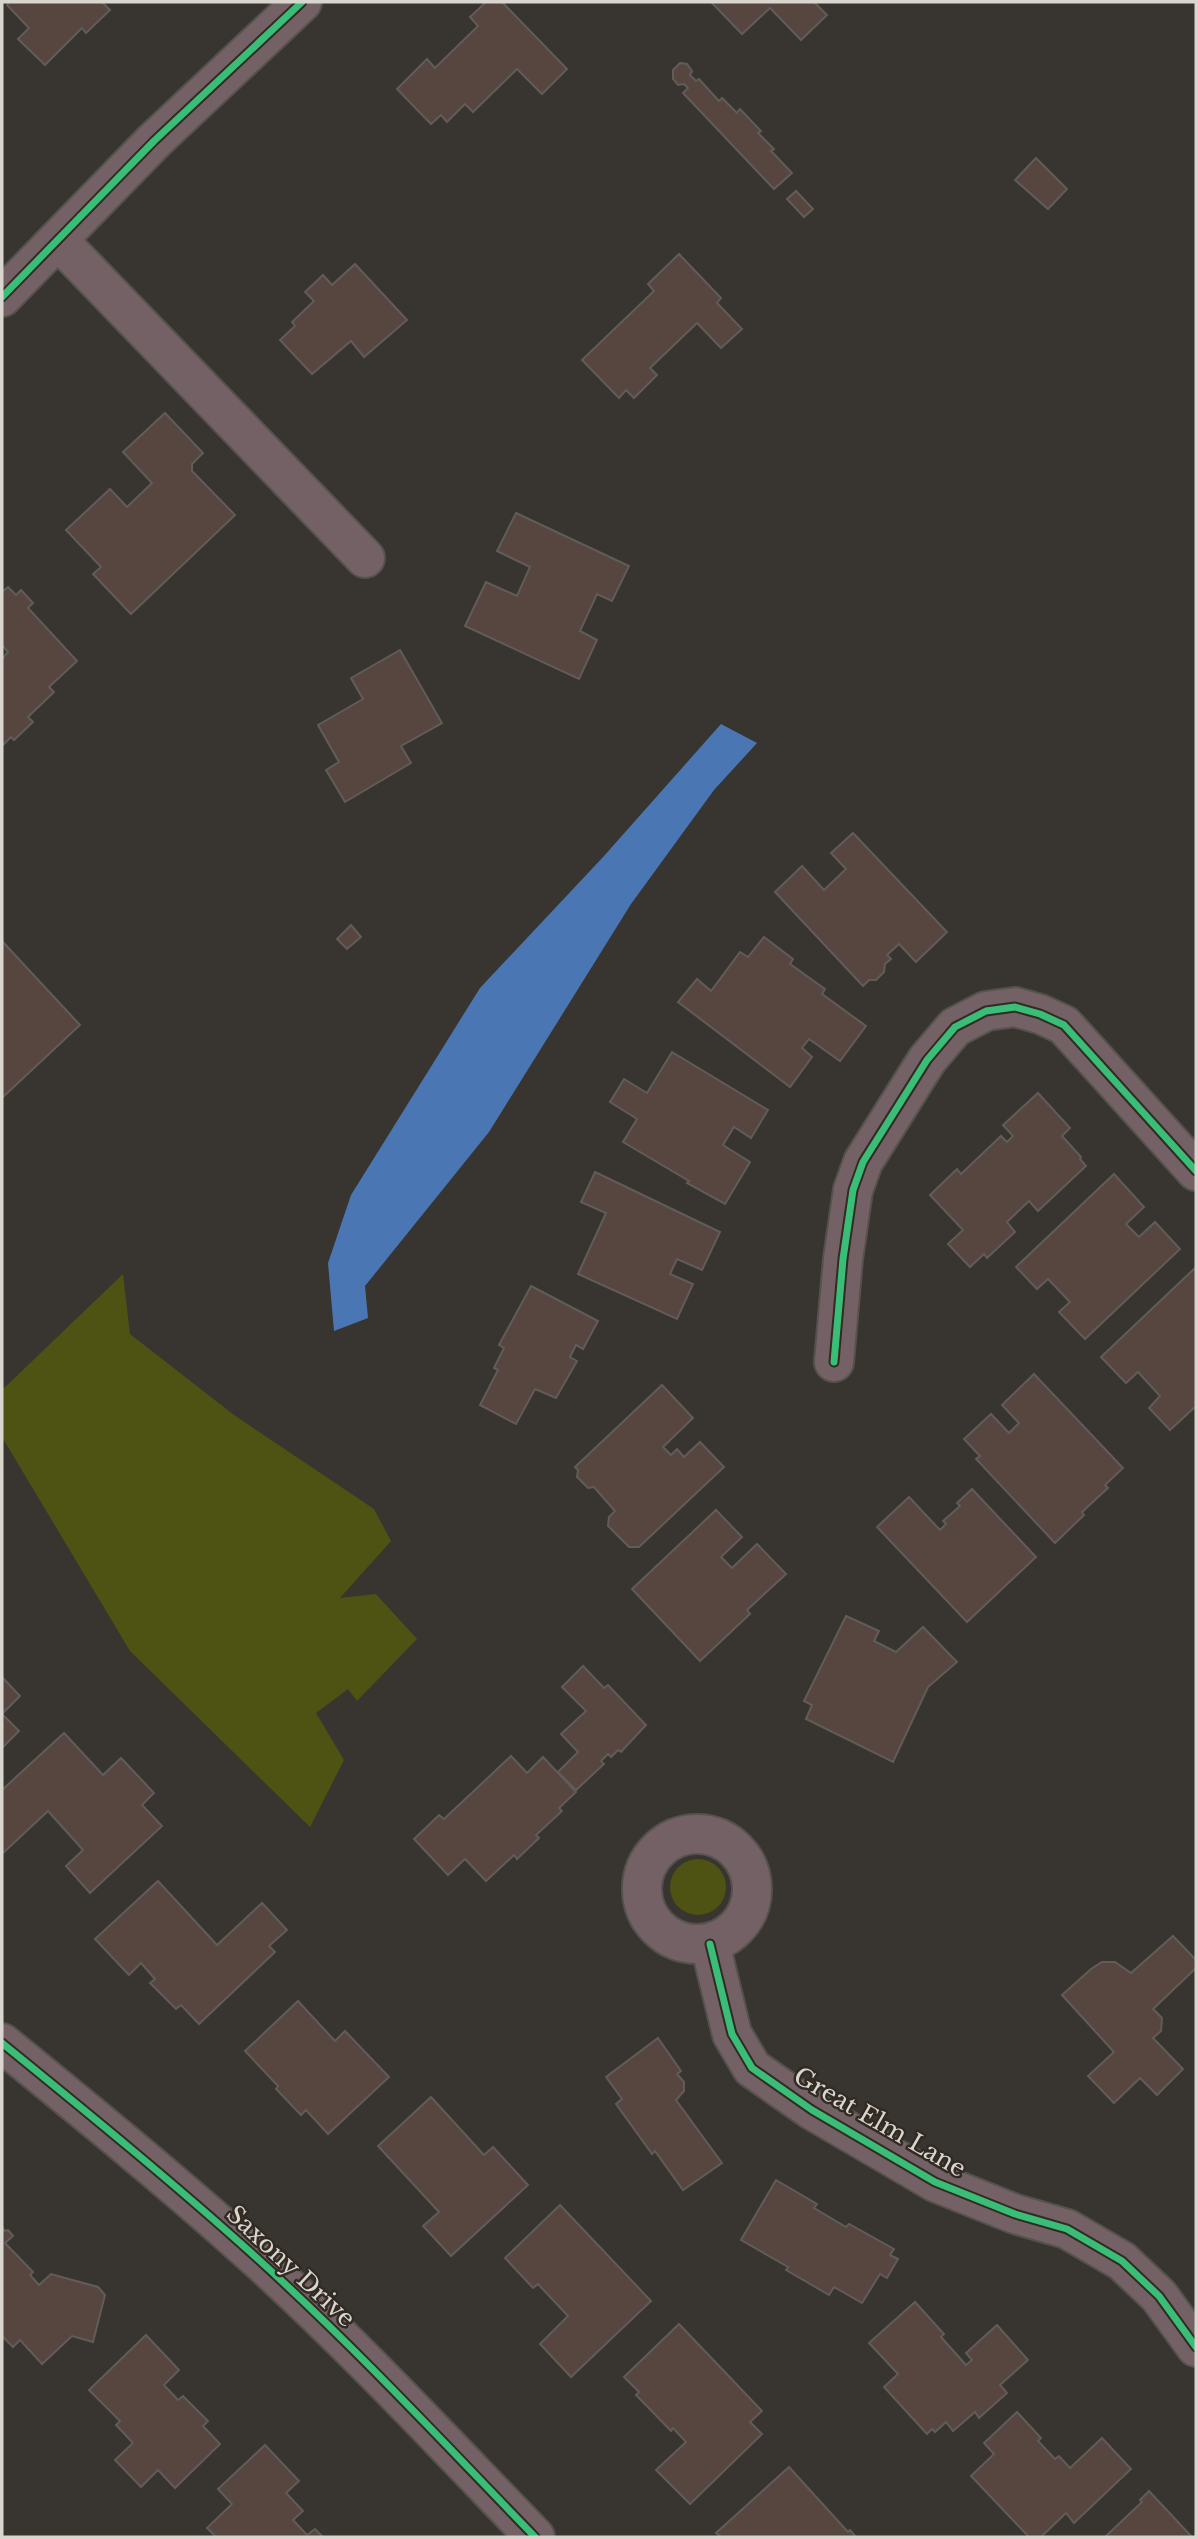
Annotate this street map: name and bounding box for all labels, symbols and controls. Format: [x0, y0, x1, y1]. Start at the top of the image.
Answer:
street label: Great Elm Lane [789, 2061, 971, 2183]
street label: Saxony Drive [221, 2199, 361, 2333]

